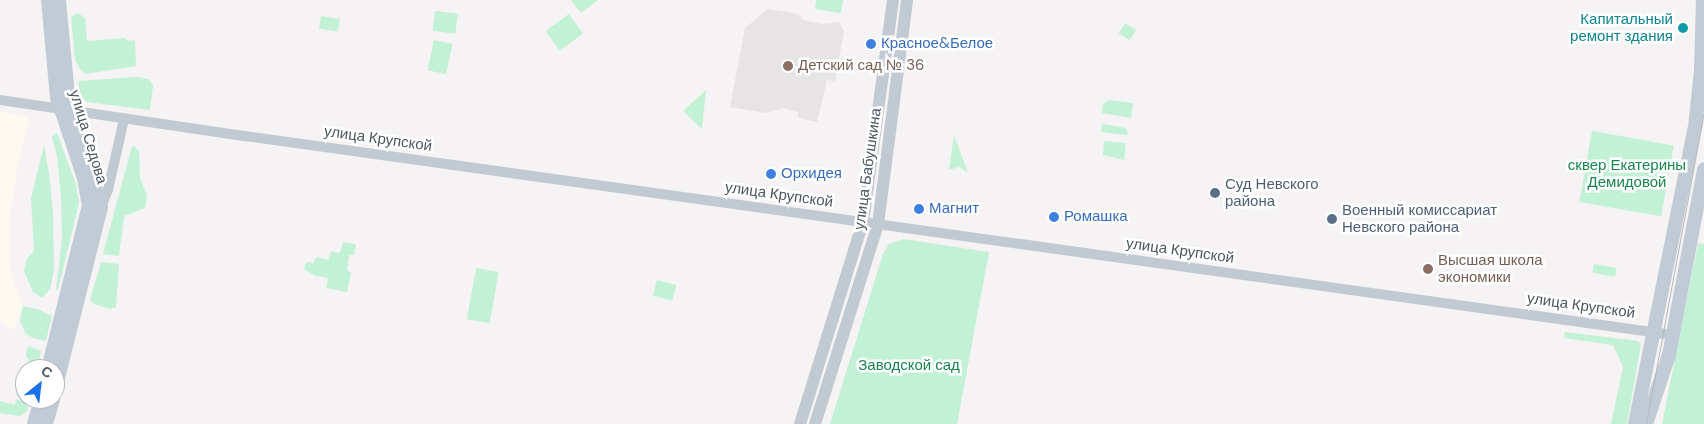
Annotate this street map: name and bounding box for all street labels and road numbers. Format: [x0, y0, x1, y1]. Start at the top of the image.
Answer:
street label: улица Седова [65, 88, 111, 186]
street label: улица Бабушкина [851, 107, 885, 231]
street label: улица Крупской [323, 123, 433, 155]
street label: улица Крупской [724, 179, 834, 211]
street label: улица Крупской [1125, 235, 1235, 267]
street label: улица Крупской [1526, 290, 1636, 322]

